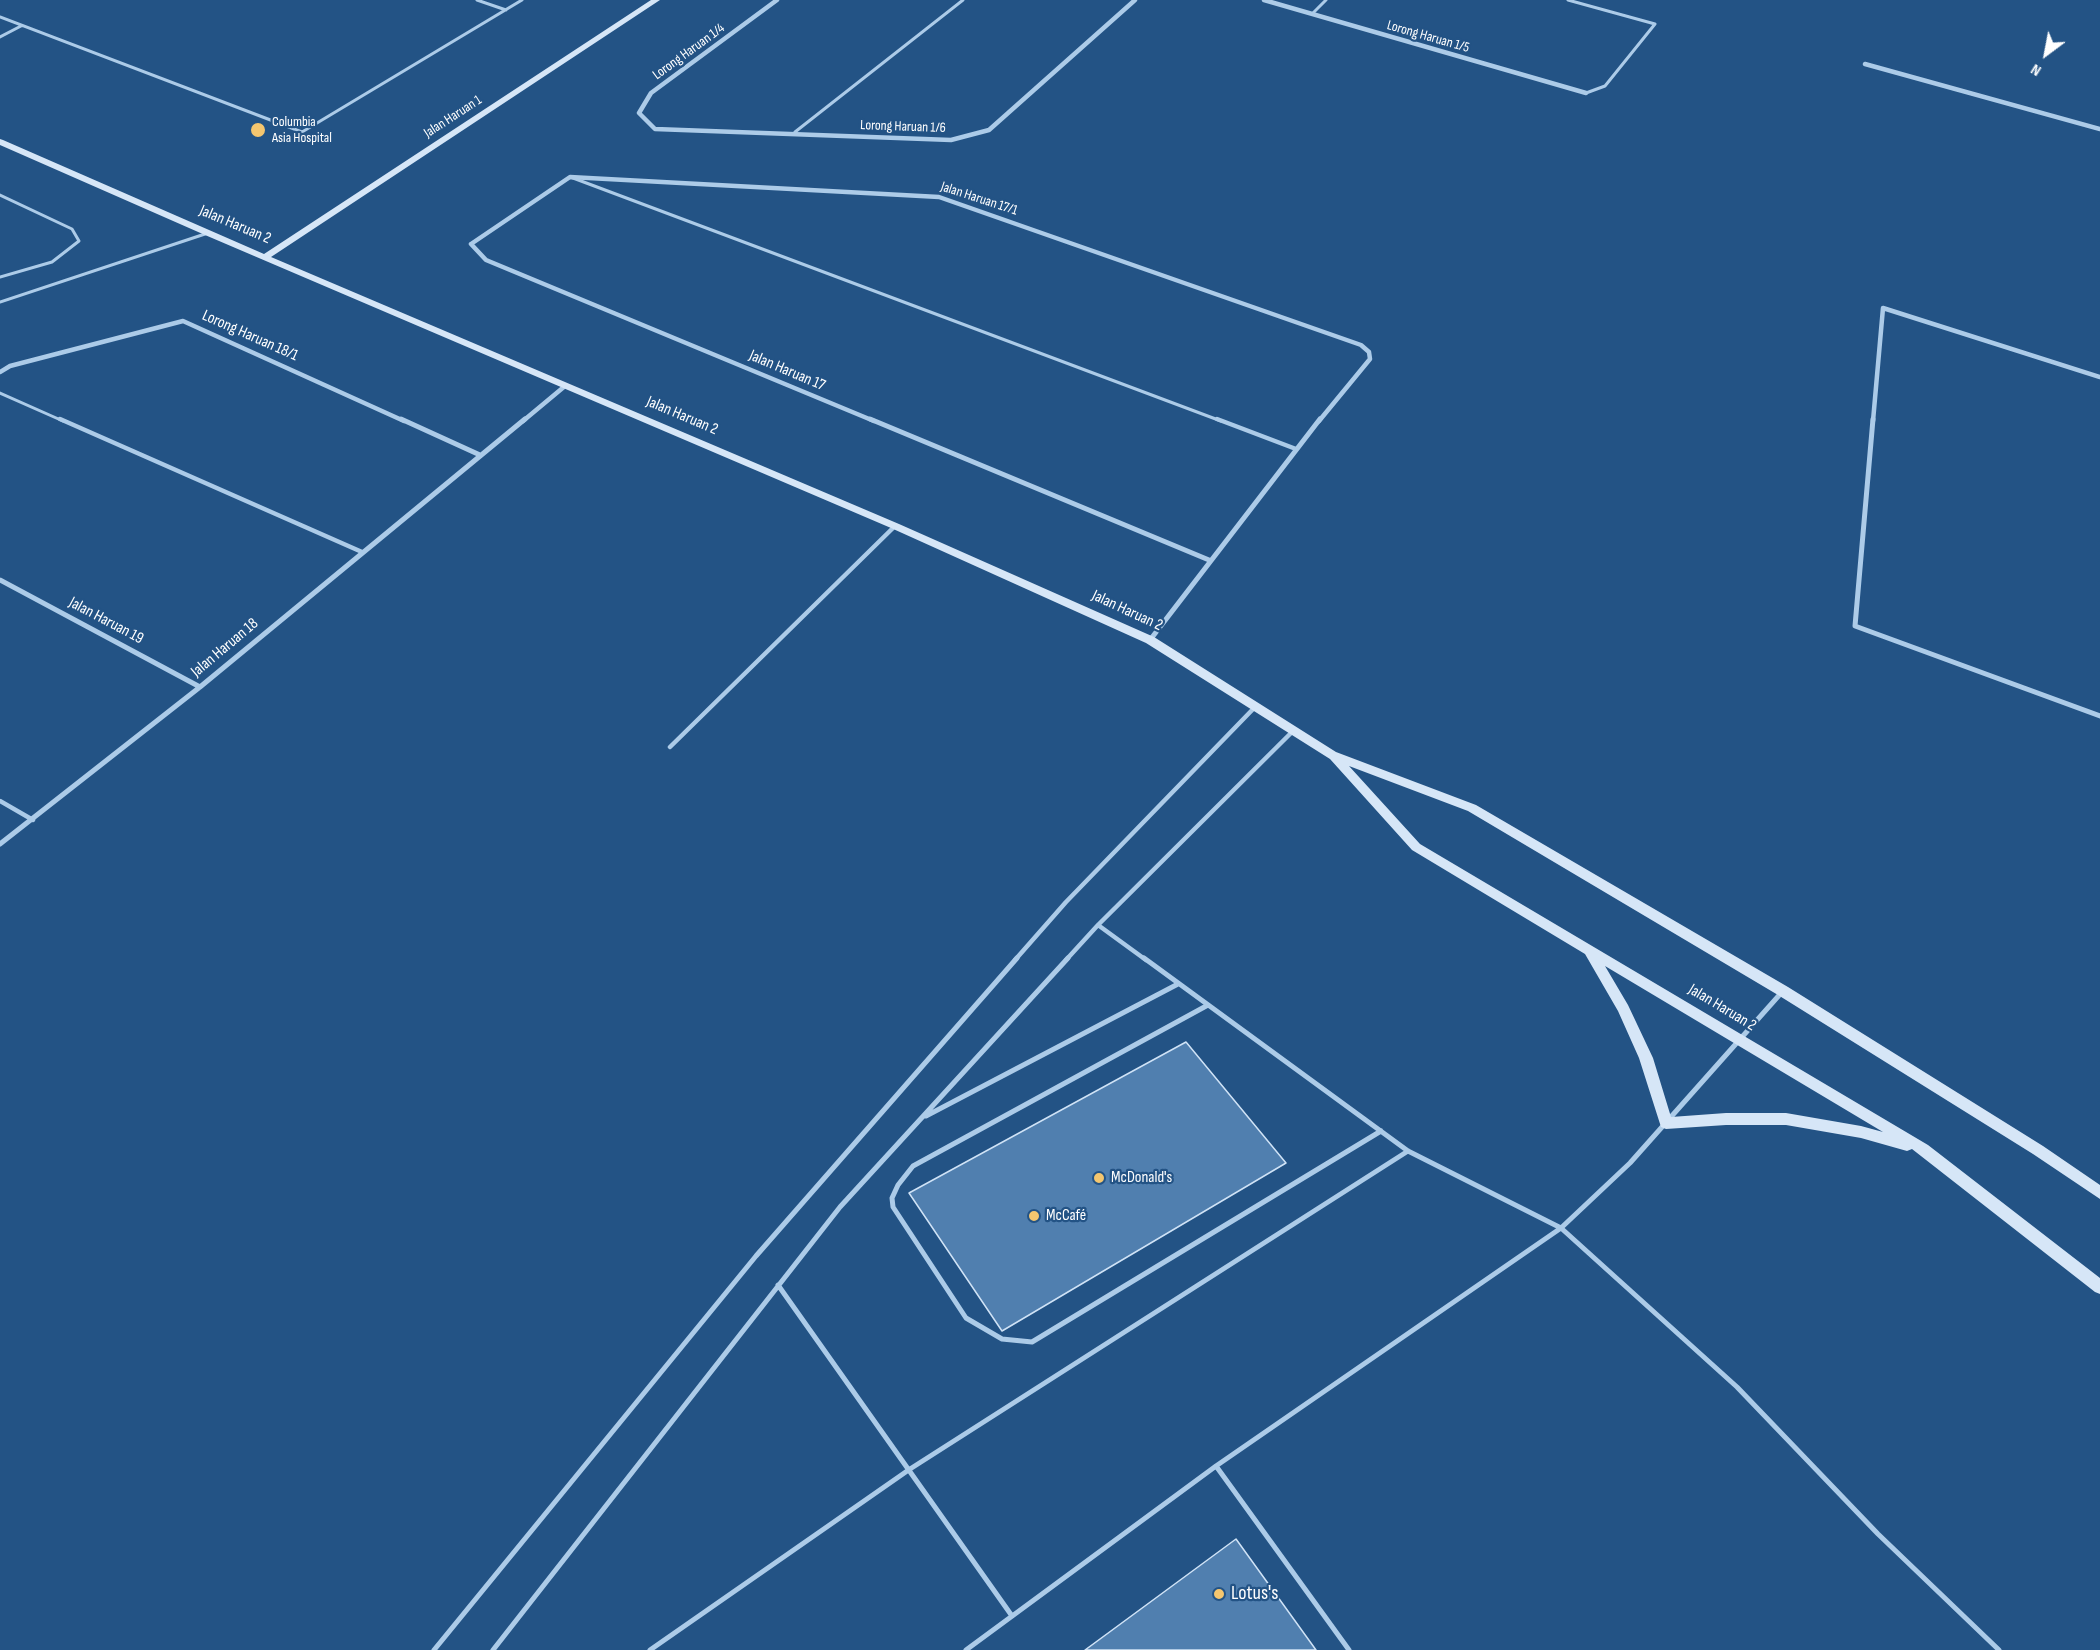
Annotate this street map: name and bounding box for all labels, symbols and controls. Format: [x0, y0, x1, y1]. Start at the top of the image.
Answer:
street label: Lorong Haruan 1/5 [1385, 17, 1471, 57]
street label: Lorong Haruan 1/4 [650, 20, 728, 84]
north arrow [2016, 24, 2076, 84]
text: N [2028, 59, 2045, 80]
street label: Jalan Haruan 1 [421, 92, 485, 142]
place label: Columbia Asia Hospital [272, 114, 332, 146]
street label: Lorong Haruan 1/6 [860, 117, 946, 137]
marker: Columbia Asia Hospital [249, 121, 267, 139]
street label: Jalan Haruan 17/1 [938, 179, 1020, 219]
street label: Jalan Haruan 2 [196, 201, 274, 249]
street label: Lorong Haruan 18/1 [199, 306, 301, 366]
street label: Jalan Haruan 17 [746, 346, 828, 396]
street label: Jalan Haruan 2 [643, 392, 721, 440]
street label: Jalan Haruan 2 [1089, 586, 1165, 636]
street label: Jalan Haruan 19 [65, 593, 147, 649]
street label: Jalan Haruan 18 [188, 614, 262, 682]
street label: Jalan Haruan 2 [1685, 980, 1759, 1036]
place label: McDonald's [1111, 1168, 1172, 1188]
marker: McDonald's [1092, 1171, 1106, 1185]
place label: McCafé [1046, 1206, 1086, 1226]
marker: McCafé [1027, 1209, 1041, 1223]
place label: Lotus's [1231, 1582, 1278, 1606]
marker: Lotus's [1212, 1587, 1226, 1601]

